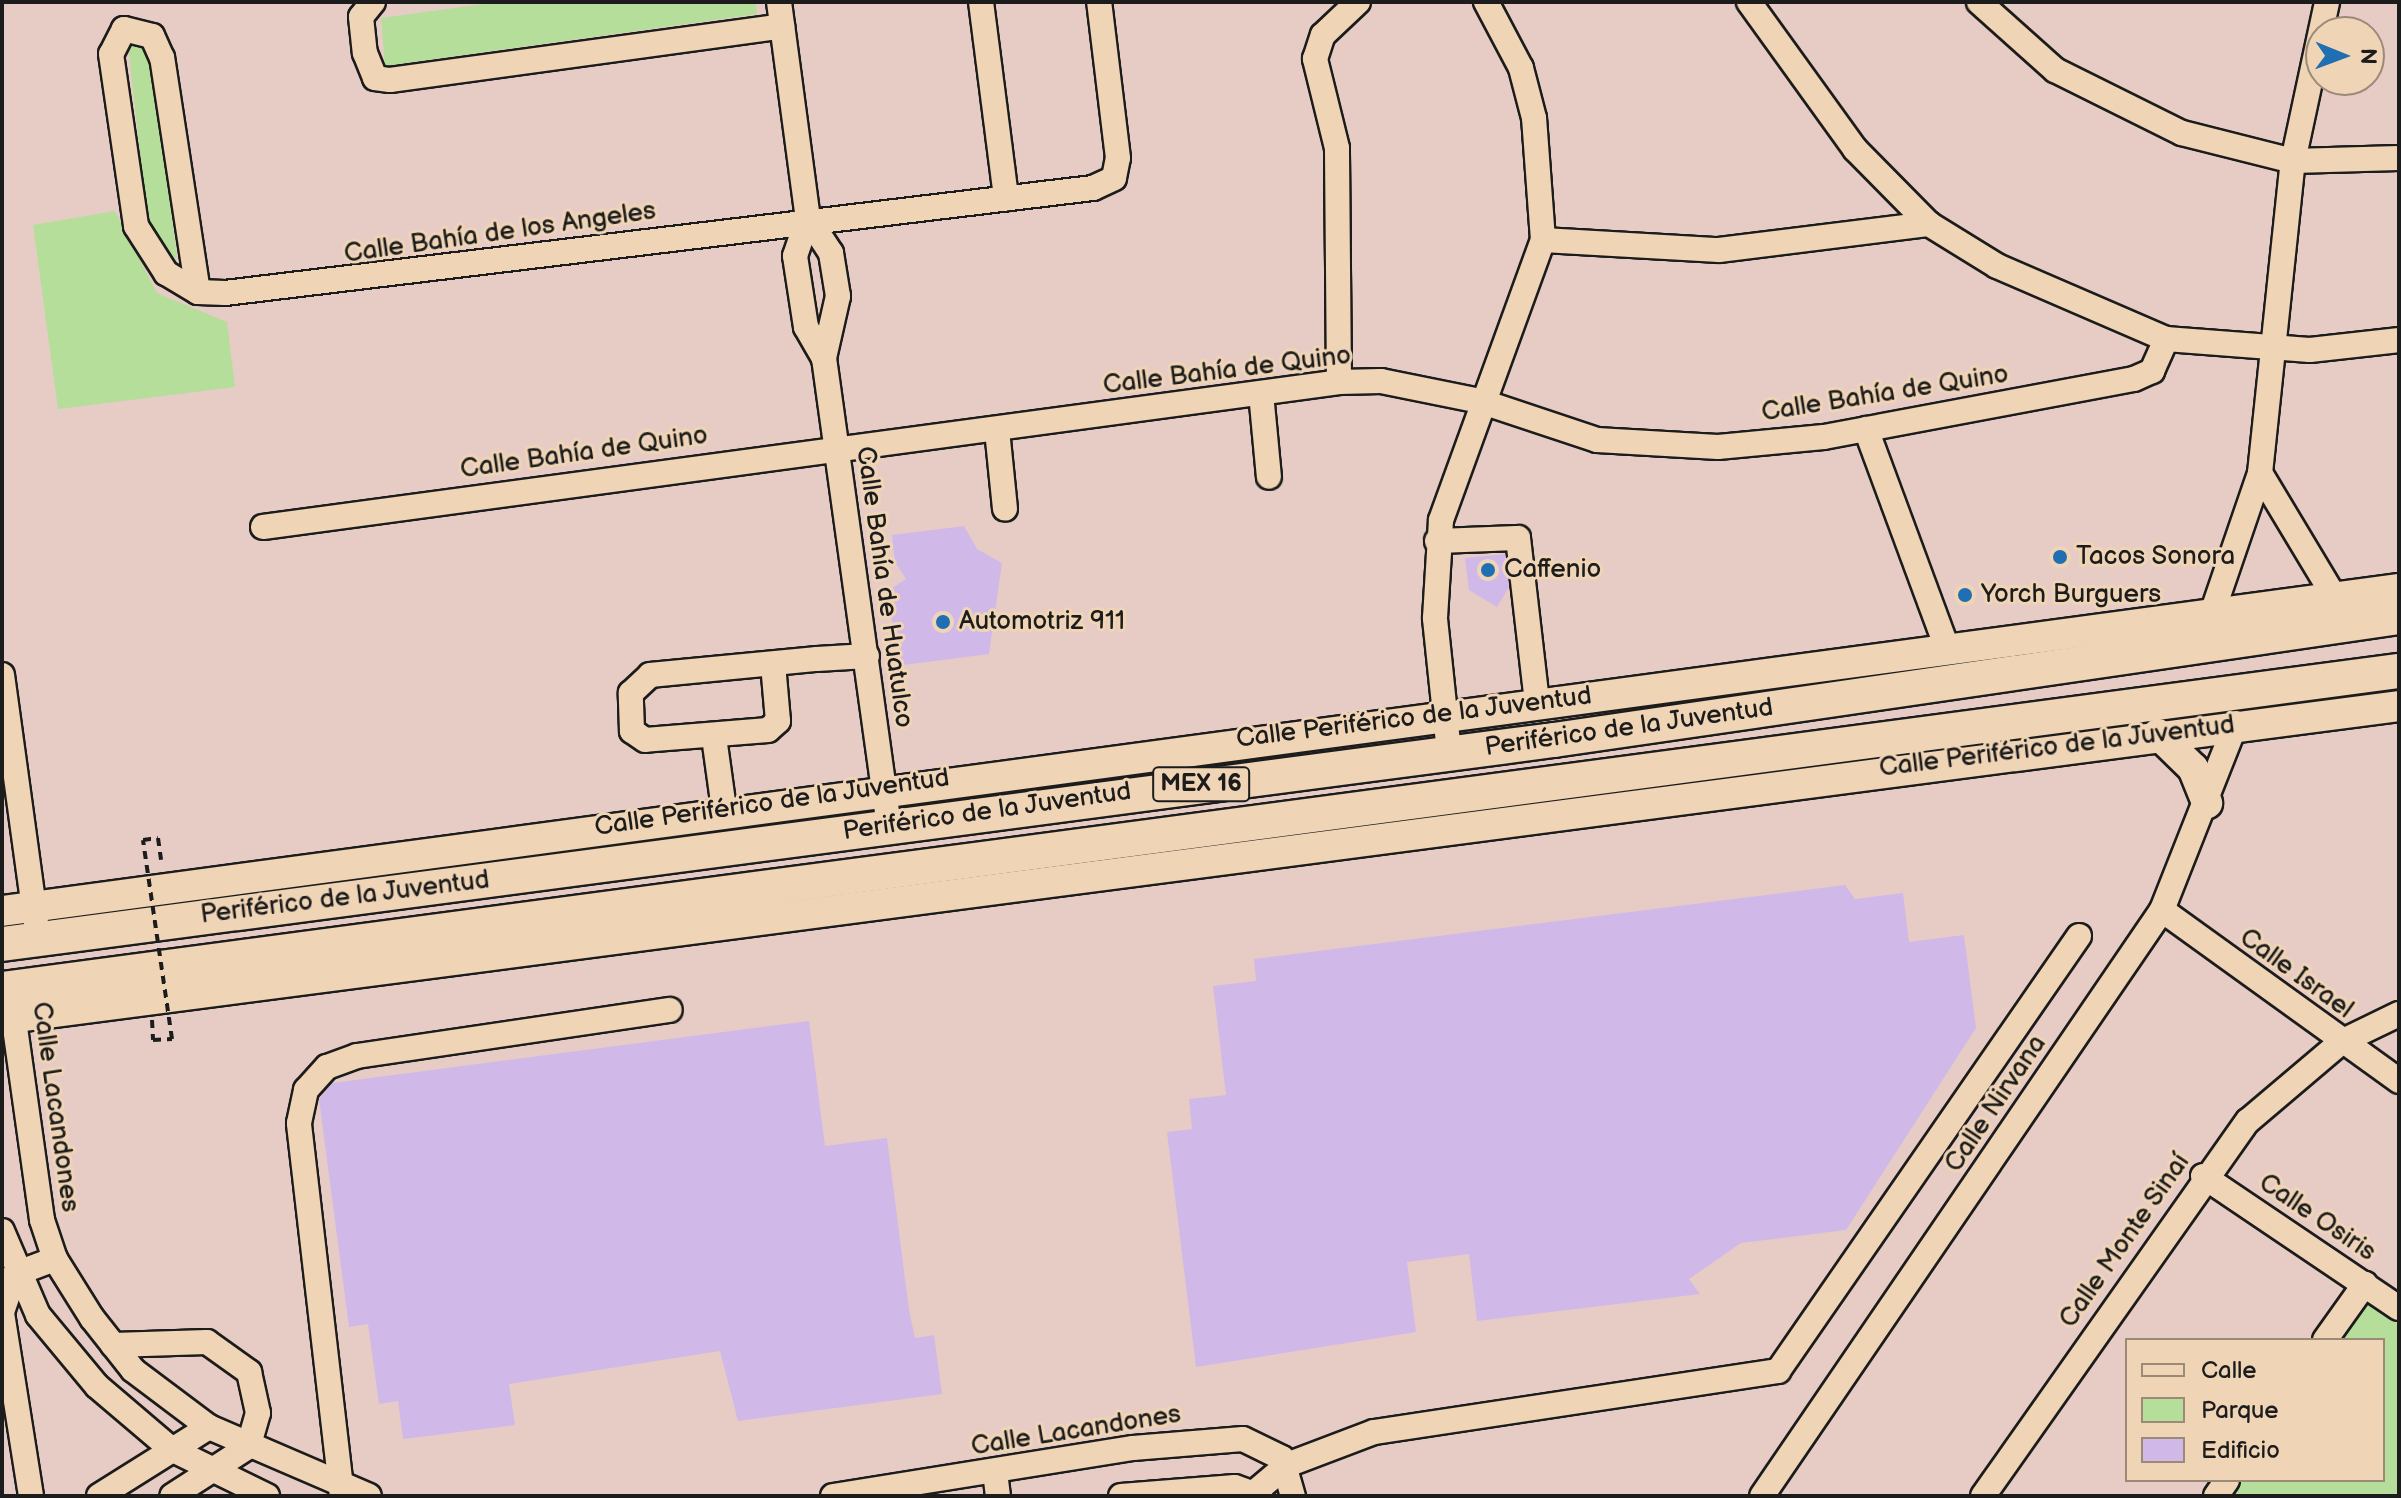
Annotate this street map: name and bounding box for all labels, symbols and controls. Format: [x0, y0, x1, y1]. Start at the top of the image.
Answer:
north arrow [2305, 16, 2385, 96]
text: N [2354, 48, 2381, 65]
street label: Calle Bahía de los Angeles [342, 196, 658, 270]
street label: Calle Bahía de Quino [1101, 340, 1353, 402]
street label: Calle Bahía de Quino [1759, 359, 2011, 429]
street label: Calle Bahía de Quino [458, 420, 710, 486]
street label: Calle Bahía de Huatulco [849, 444, 919, 730]
place label: Tacos Sonora [2076, 541, 2236, 573]
marker: Tacos Sonora [2051, 548, 2069, 566]
place label: Caffenio [1504, 554, 1601, 586]
marker: Caffenio [1479, 561, 1497, 579]
place label: Yorch Burguers [1981, 579, 2161, 611]
marker: Yorch Burguers [1956, 586, 1974, 604]
place label: Automotriz 911 [959, 606, 1125, 638]
marker: Automotriz 911 [934, 613, 952, 631]
street label: Calle Periférico de la Juventud [1234, 681, 1594, 755]
street label: Periférico de la Juventud [1482, 692, 1776, 764]
street label: Calle Periférico de la Juventud [1877, 710, 2237, 784]
street label: Calle Periférico de la Juventud [592, 763, 952, 843]
road number: MEX 16 [1151, 764, 1251, 804]
street label: Periférico de la Juventud [840, 776, 1134, 848]
street label: Periférico de la Juventud [198, 865, 492, 931]
street label: Calle Israel [2233, 922, 2359, 1026]
street label: Calle Lacandones [25, 1000, 85, 1214]
street label: Calle Nirvana [1939, 1030, 2053, 1178]
street label: Calle Monte Sinaí [2053, 1148, 2197, 1334]
street label: Calle Osiris [2253, 1168, 2381, 1268]
legend [2125, 1338, 2385, 1482]
text: Calle [2201, 1356, 2256, 1385]
text: Parque [2201, 1396, 2279, 1425]
street label: Calle Lacandones [969, 1399, 1183, 1463]
text: Edificio [2201, 1436, 2280, 1465]

